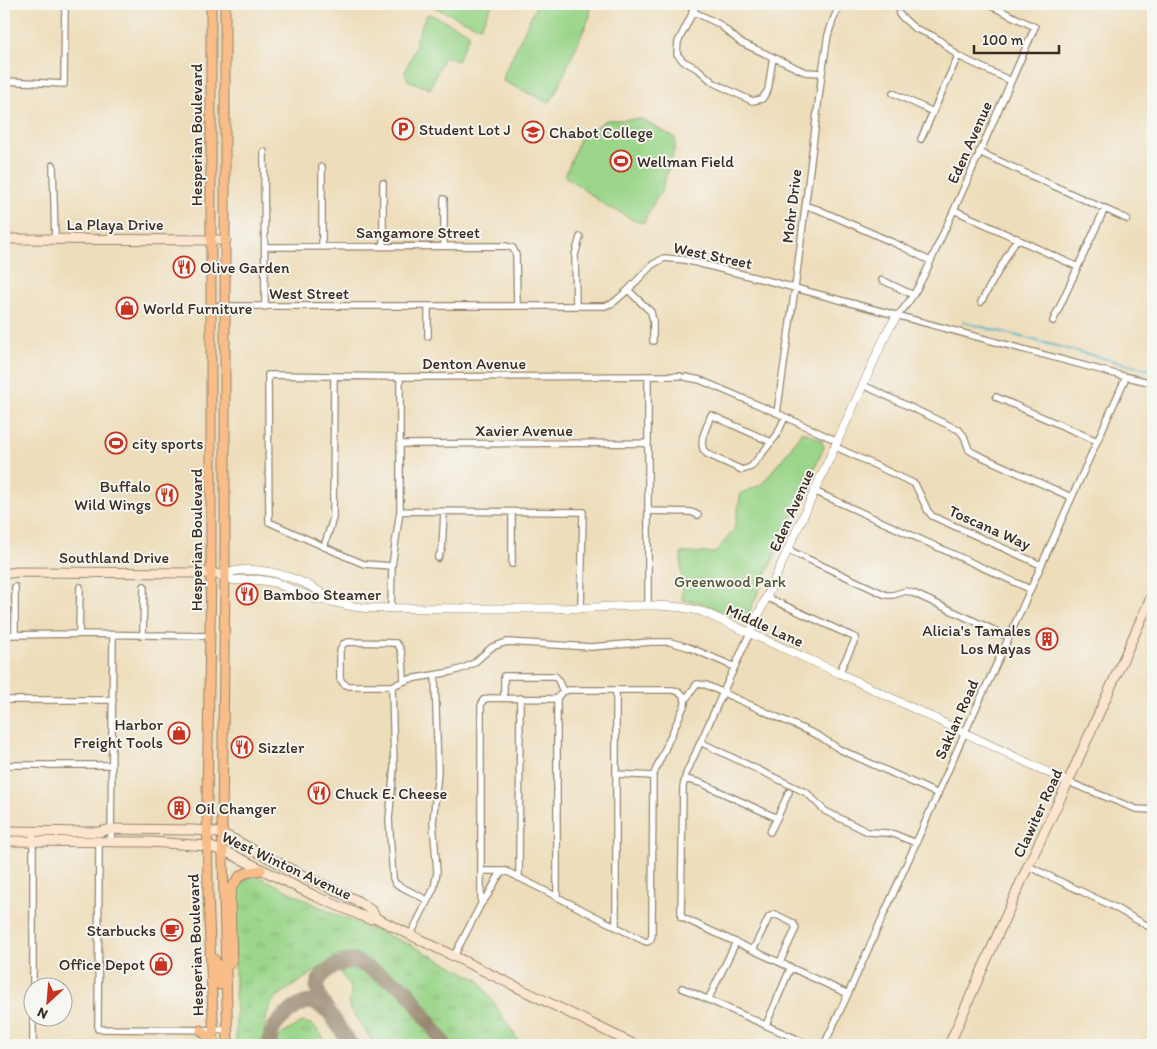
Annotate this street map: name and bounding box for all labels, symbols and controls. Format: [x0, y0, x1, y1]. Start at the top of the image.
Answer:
scale bar [974, 22, 1060, 54]
text: 100 m [982, 31, 1024, 49]
street label: Hesperian Boulevard [187, 63, 206, 206]
street label: Eden Avenue [943, 98, 996, 186]
parking icon: Student Lot J [391, 117, 415, 141]
place label: Student Lot J [419, 120, 511, 139]
school or university icon: Chabot College [521, 120, 545, 144]
place label: Chabot College [549, 123, 653, 142]
sports icon: Wellman Field [609, 149, 633, 173]
place label: Wellman Field [637, 152, 734, 171]
street label: Mohr Drive [778, 168, 806, 244]
street label: La Playa Drive [67, 215, 164, 234]
street label: Sangamore Street [356, 223, 480, 242]
street label: West Street [672, 238, 754, 273]
restaurant icon: Olive Garden [172, 255, 196, 279]
place label: Olive Garden [200, 258, 290, 277]
street label: West Street [269, 284, 349, 303]
shop icon: World Furniture [115, 296, 139, 320]
place label: World Furniture [143, 299, 252, 318]
street label: Denton Avenue [422, 354, 526, 373]
street label: Xavier Avenue [475, 421, 573, 440]
sports icon: city sports [104, 431, 128, 455]
place label: city sports [132, 434, 203, 453]
street label: Eden Avenue [765, 466, 818, 554]
street label: Hesperian Boulevard [187, 468, 206, 611]
place label: Buffalo Wild Wings [74, 477, 151, 514]
restaurant icon: Buffalo Wild Wings [155, 483, 179, 507]
street label: Toscana Way [946, 501, 1034, 554]
street label: Southland Drive [59, 548, 169, 567]
park label: Greenwood Park [674, 572, 787, 591]
restaurant icon: Bamboo Steamer [235, 582, 259, 606]
place label: Bamboo Steamer [263, 585, 381, 604]
street label: Middle Lane [723, 600, 807, 651]
place label: Alicia's Tamales Los Mayas [922, 621, 1031, 658]
building icon: Alicia's Tamales Los Mayas [1035, 627, 1059, 651]
street label: Saklan Road [930, 676, 983, 762]
place label: Harbor Freight Tools [74, 715, 164, 752]
shop icon: Harbor Freight Tools [167, 721, 191, 745]
restaurant icon: Sizzler [230, 735, 254, 759]
place label: Sizzler [258, 738, 305, 757]
street label: Clawiter Road [1009, 765, 1067, 861]
restaurant icon: Chuck E. Cheese [307, 781, 331, 805]
place label: Chuck E. Cheese [335, 784, 448, 803]
building icon: Oil Changer [167, 796, 191, 820]
place label: Oil Changer [195, 799, 276, 818]
street label: West Winton Avenue [219, 827, 355, 904]
street label: Hesperian Boulevard [184, 873, 207, 1016]
cafe icon: Starbucks [160, 918, 184, 942]
place label: Starbucks [87, 921, 156, 940]
shop icon: Office Depot [149, 952, 173, 976]
place label: Office Depot [59, 955, 145, 974]
north arrow [22, 976, 72, 1026]
text: N [35, 1004, 50, 1023]

